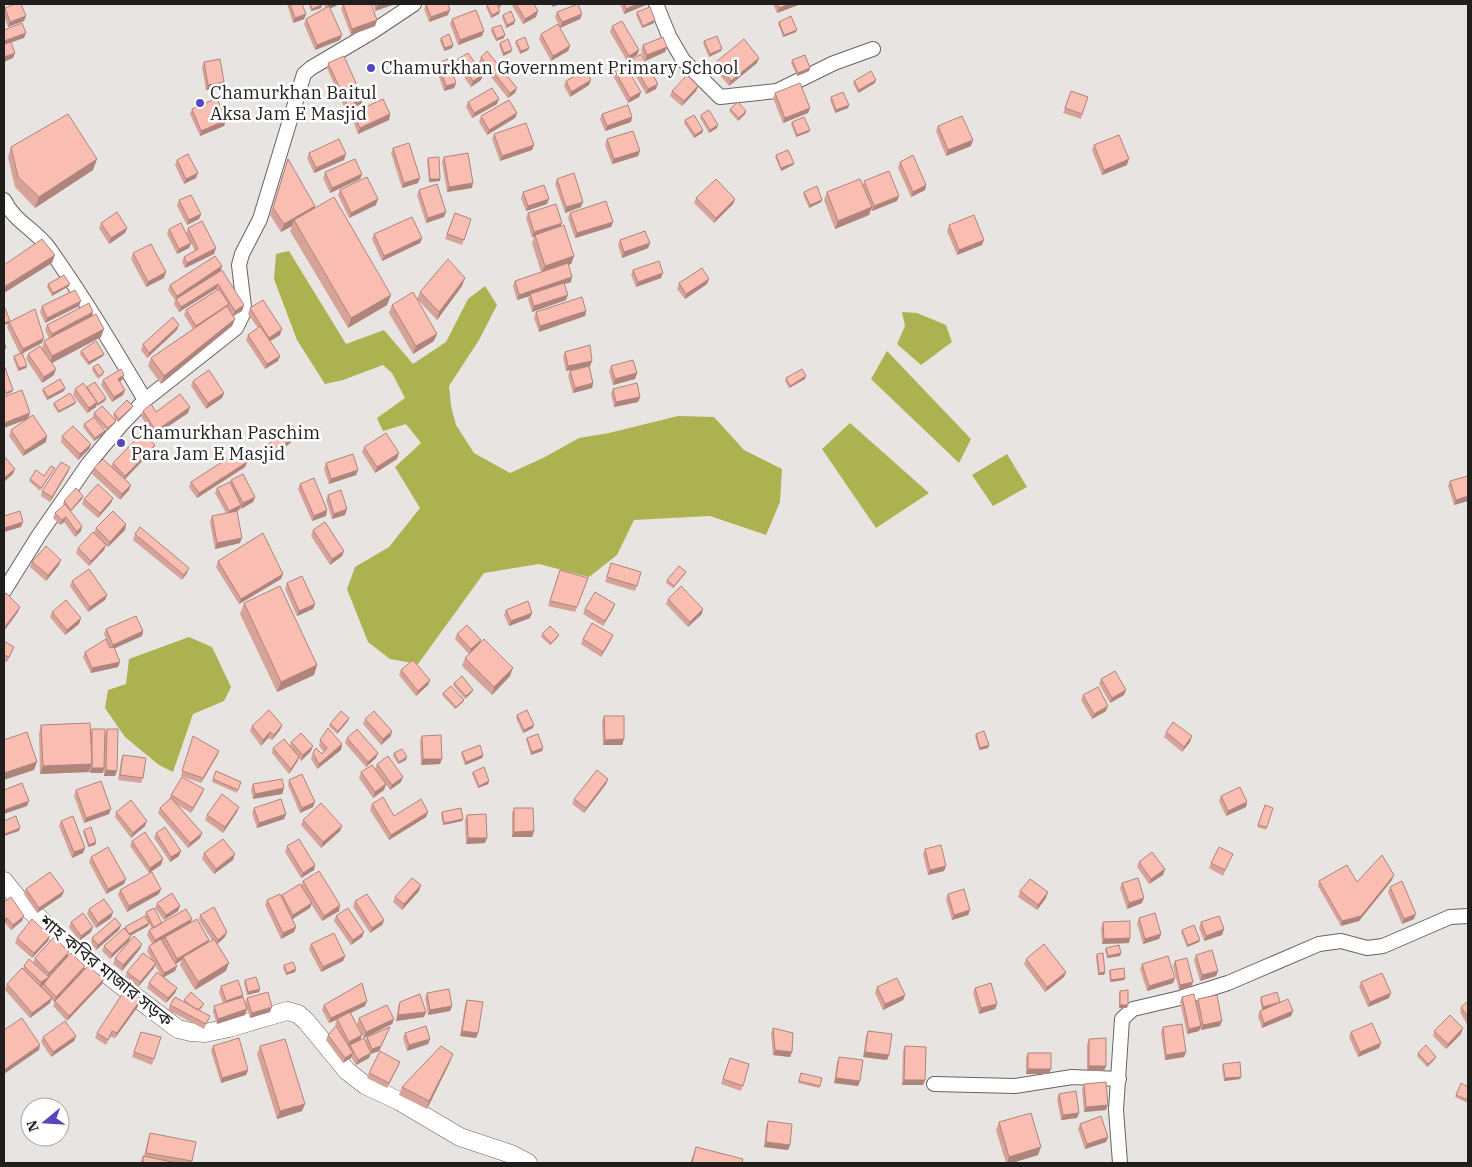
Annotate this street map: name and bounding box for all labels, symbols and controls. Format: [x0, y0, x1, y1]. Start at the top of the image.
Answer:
place label: Chamurkhan Government Primary School [381, 56, 739, 79]
marker: Chamurkhan Government Primary School [365, 62, 377, 74]
place label: Chamurkhan Baitul Aksa Jam E Masjid [210, 81, 377, 125]
marker: Chamurkhan Baitul Aksa Jam E Masjid [194, 97, 206, 109]
place label: Chamurkhan Paschim Para Jam E Masjid [131, 421, 320, 465]
marker: Chamurkhan Paschim Para Jam E Masjid [115, 437, 127, 449]
street label: শাহ কবির মাজার সড়ক [34, 909, 178, 1032]
north arrow [20, 1097, 70, 1147]
text: N [22, 1118, 43, 1134]

